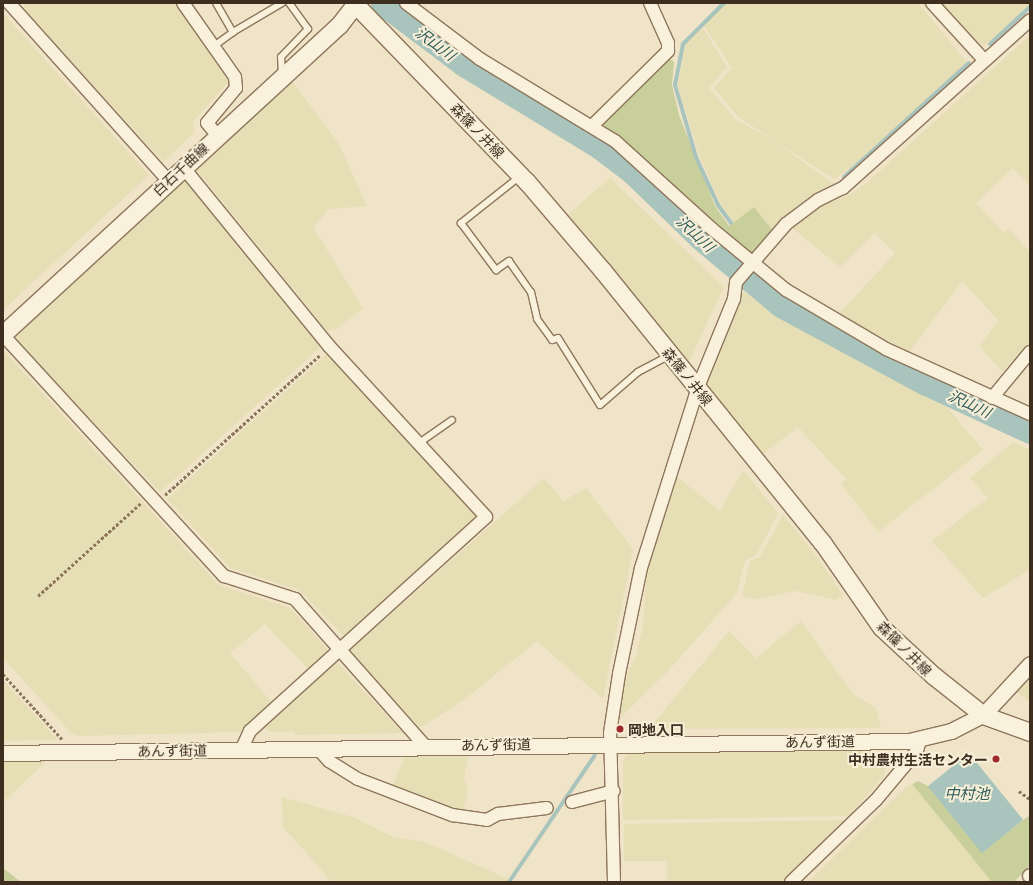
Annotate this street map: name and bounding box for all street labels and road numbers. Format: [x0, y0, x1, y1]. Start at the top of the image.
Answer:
street label: 森篠ノ井線 [448, 99, 508, 161]
street label: 白石千曲線 [149, 139, 211, 199]
street label: 森篠ノ井線 [659, 344, 717, 408]
street label: 森篠ノ井線 [874, 617, 936, 679]
street label: あんず街道 [785, 732, 855, 750]
street label: あんず街道 [461, 735, 531, 753]
street label: あんず街道 [137, 741, 207, 759]

